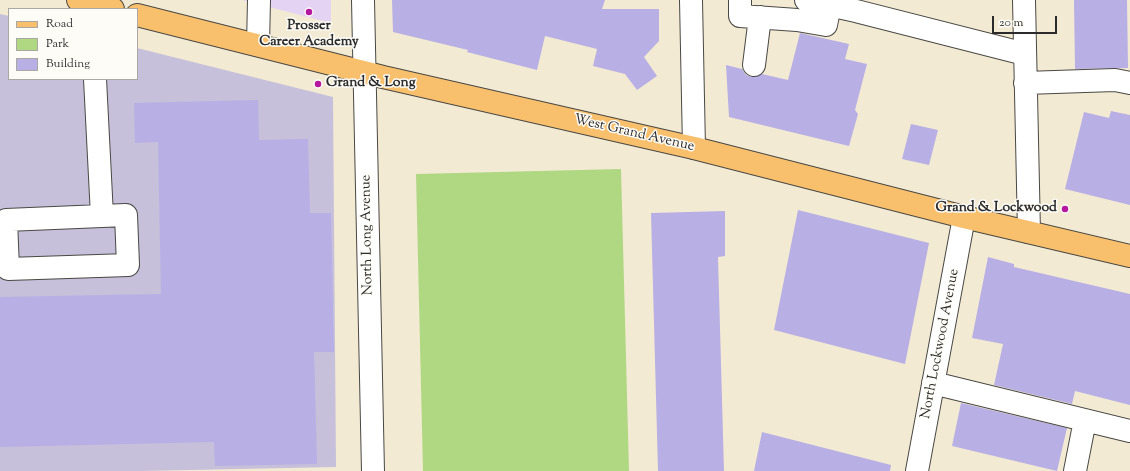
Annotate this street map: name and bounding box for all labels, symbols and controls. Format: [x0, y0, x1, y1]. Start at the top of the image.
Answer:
marker: Prosser Career Academy [304, 7, 314, 17]
legend [8, 8, 138, 80]
scale bar [994, 8, 1059, 34]
text: 20 m [999, 14, 1023, 32]
text: Road [46, 15, 73, 33]
place label: Prosser Career Academy [259, 19, 359, 52]
text: Park [46, 35, 69, 53]
text: Building [46, 55, 90, 73]
place label: Grand & Long [326, 76, 415, 92]
marker: Grand & Long [313, 79, 323, 89]
street label: West Grand Avenue [572, 112, 696, 156]
street label: North Long Avenue [359, 175, 377, 295]
place label: Grand & Lockwood [936, 201, 1057, 217]
marker: Grand & Lockwood [1060, 204, 1070, 214]
street label: North Lockwood Avenue [918, 267, 964, 421]

